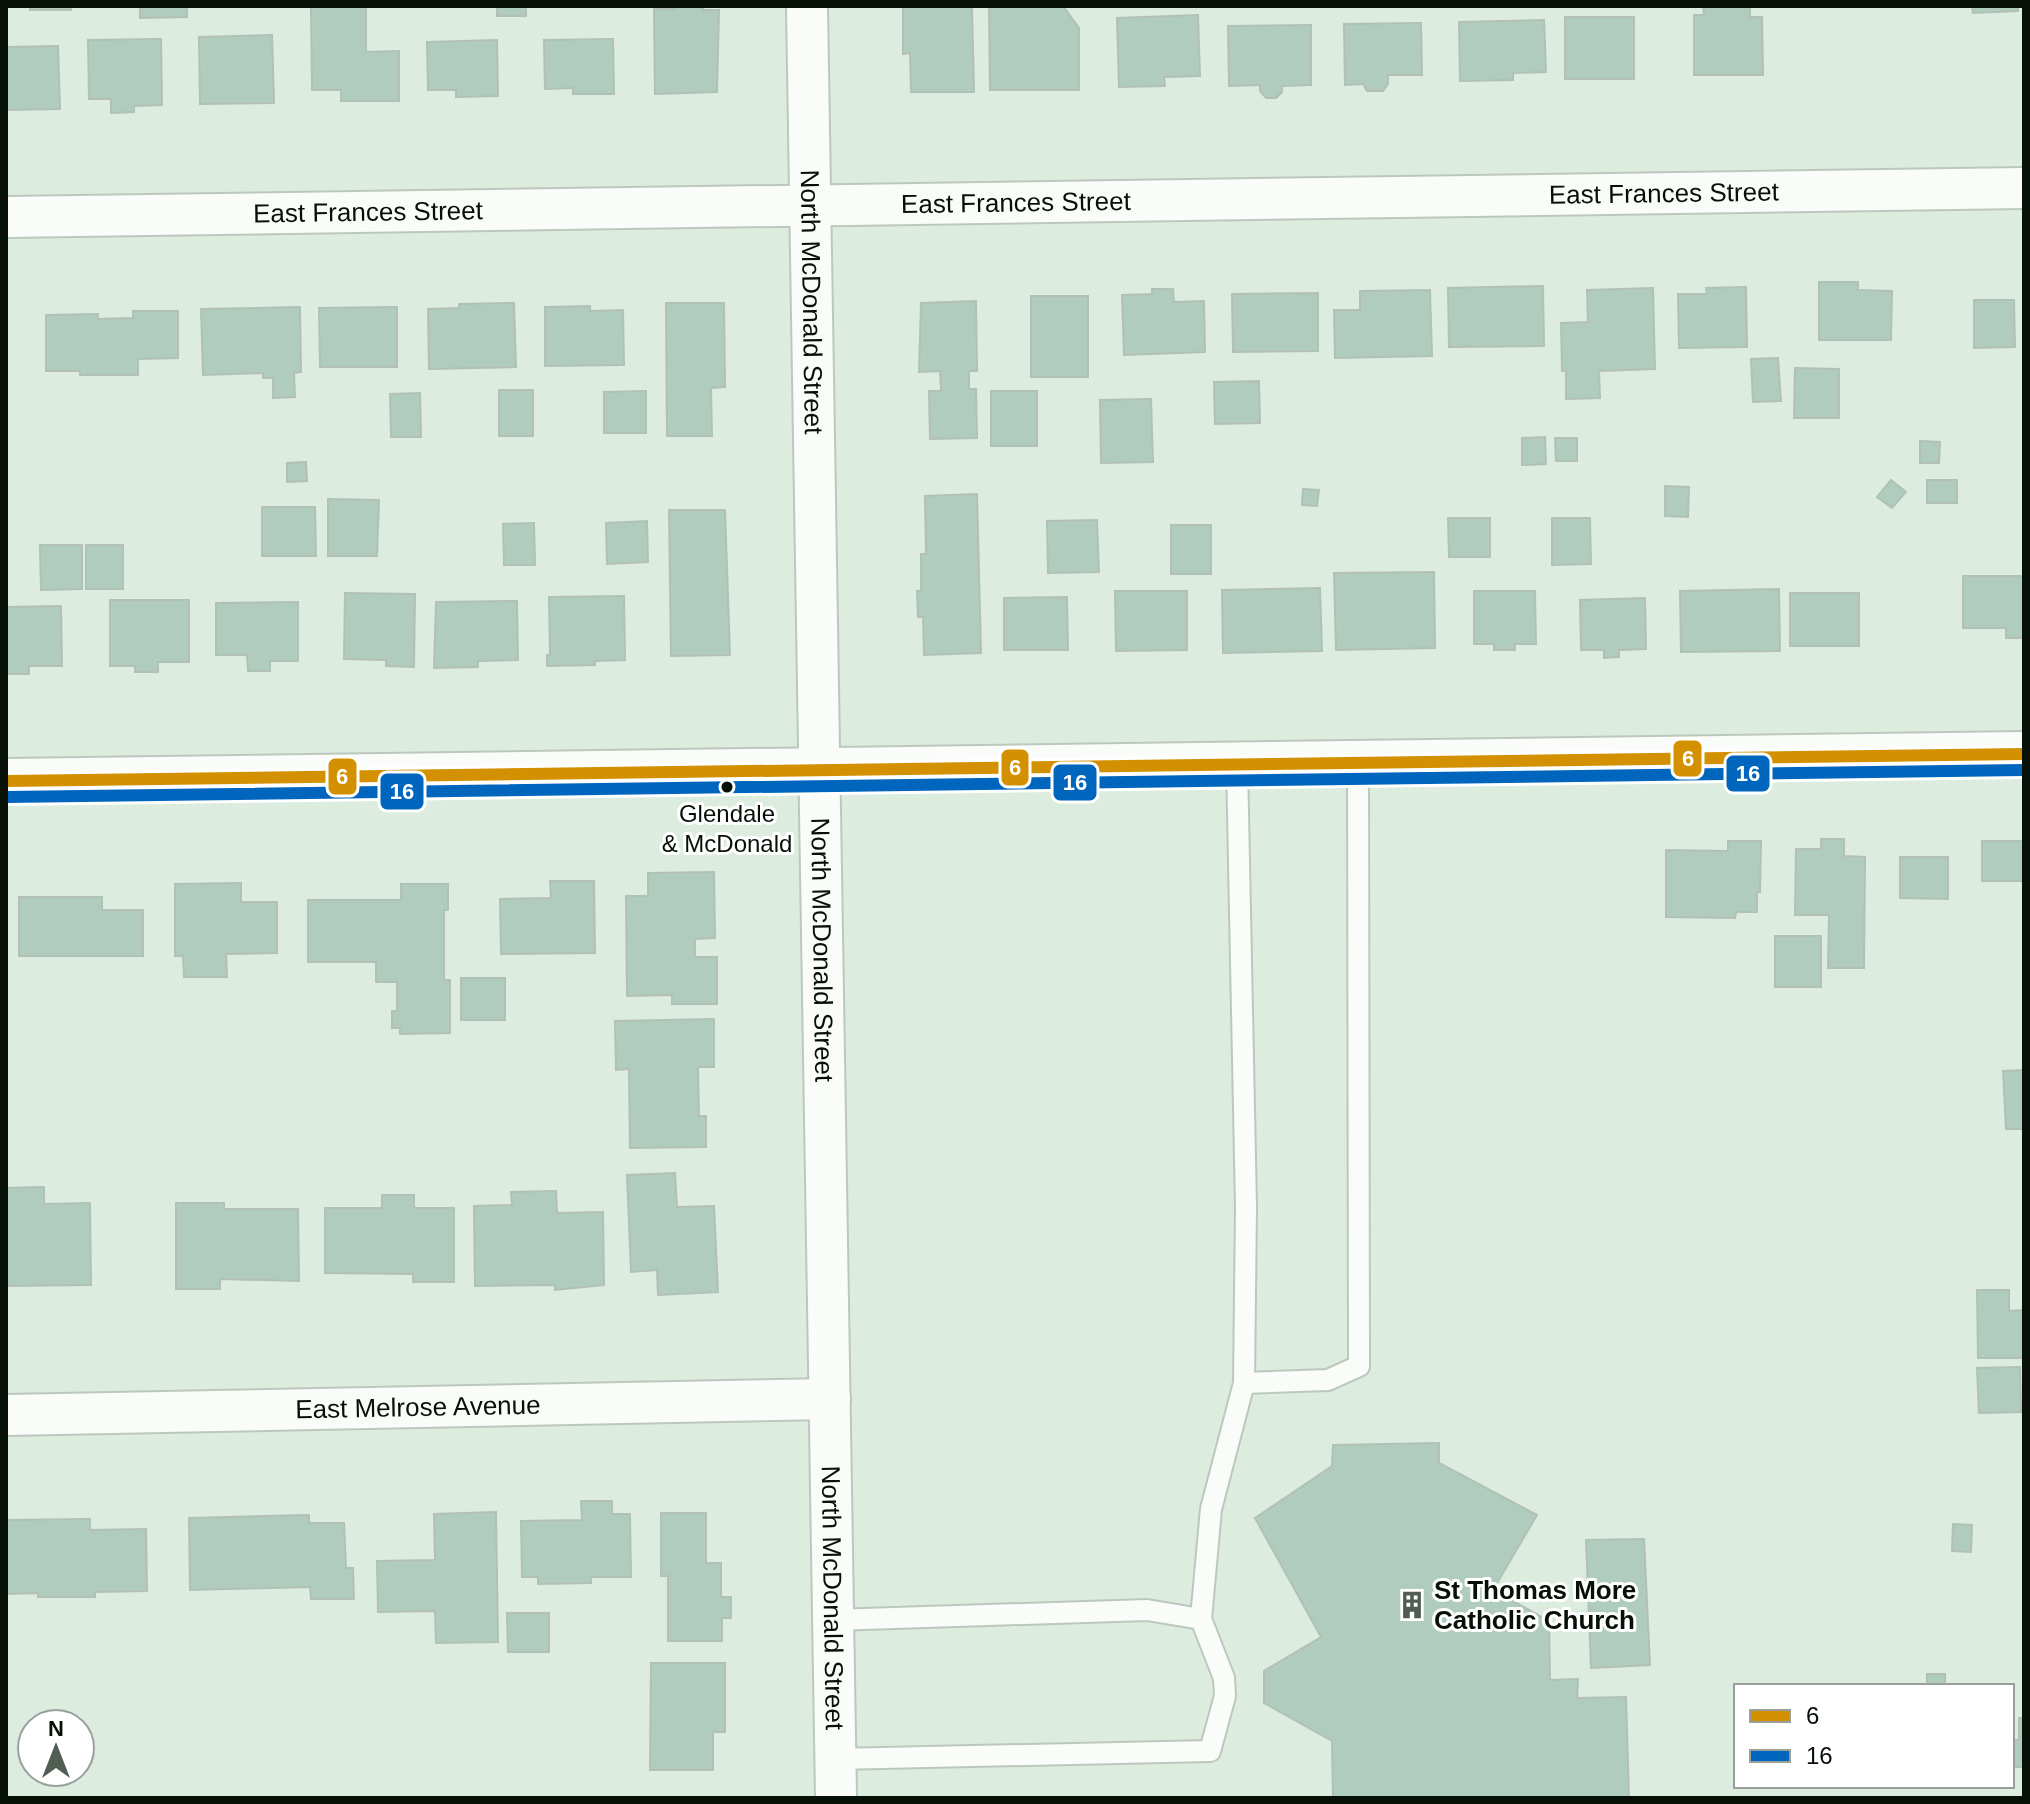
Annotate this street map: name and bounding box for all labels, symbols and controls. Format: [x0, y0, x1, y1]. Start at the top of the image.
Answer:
street label: North McDonald Street [795, 169, 829, 435]
street label: East Frances Street [1549, 177, 1780, 210]
street label: East Frances Street [901, 186, 1132, 219]
street label: East Frances Street [253, 195, 484, 228]
line badge: 6 [1672, 739, 1703, 778]
text: 6 [1682, 746, 1694, 771]
line badge: 6 [1000, 748, 1030, 787]
line badge: 16 [1725, 754, 1771, 793]
text: 6 [1009, 755, 1021, 780]
line badge: 6 [327, 757, 358, 796]
text: 16 [1736, 761, 1760, 786]
line badge: 16 [1052, 763, 1098, 802]
text: 6 [336, 764, 348, 789]
text: 16 [1063, 770, 1087, 795]
line badge: 16 [379, 772, 425, 811]
text: 16 [390, 779, 414, 804]
marker: Glendale & McDonald [719, 779, 735, 795]
place label: Glendale & McDonald [662, 800, 792, 857]
street label: North McDonald Street [805, 817, 839, 1083]
street label: East Melrose Avenue [295, 1390, 541, 1424]
street label: North McDonald Street [816, 1465, 850, 1731]
place label: St Thomas More Catholic Church [1434, 1575, 1636, 1635]
building icon: St Thomas More Catholic Church [1397, 1590, 1427, 1620]
legend [1734, 1684, 2014, 1788]
text: 6 [1806, 1702, 1819, 1729]
north arrow [16, 1708, 96, 1788]
text: N [48, 1716, 64, 1741]
text: 16 [1806, 1742, 1833, 1769]

